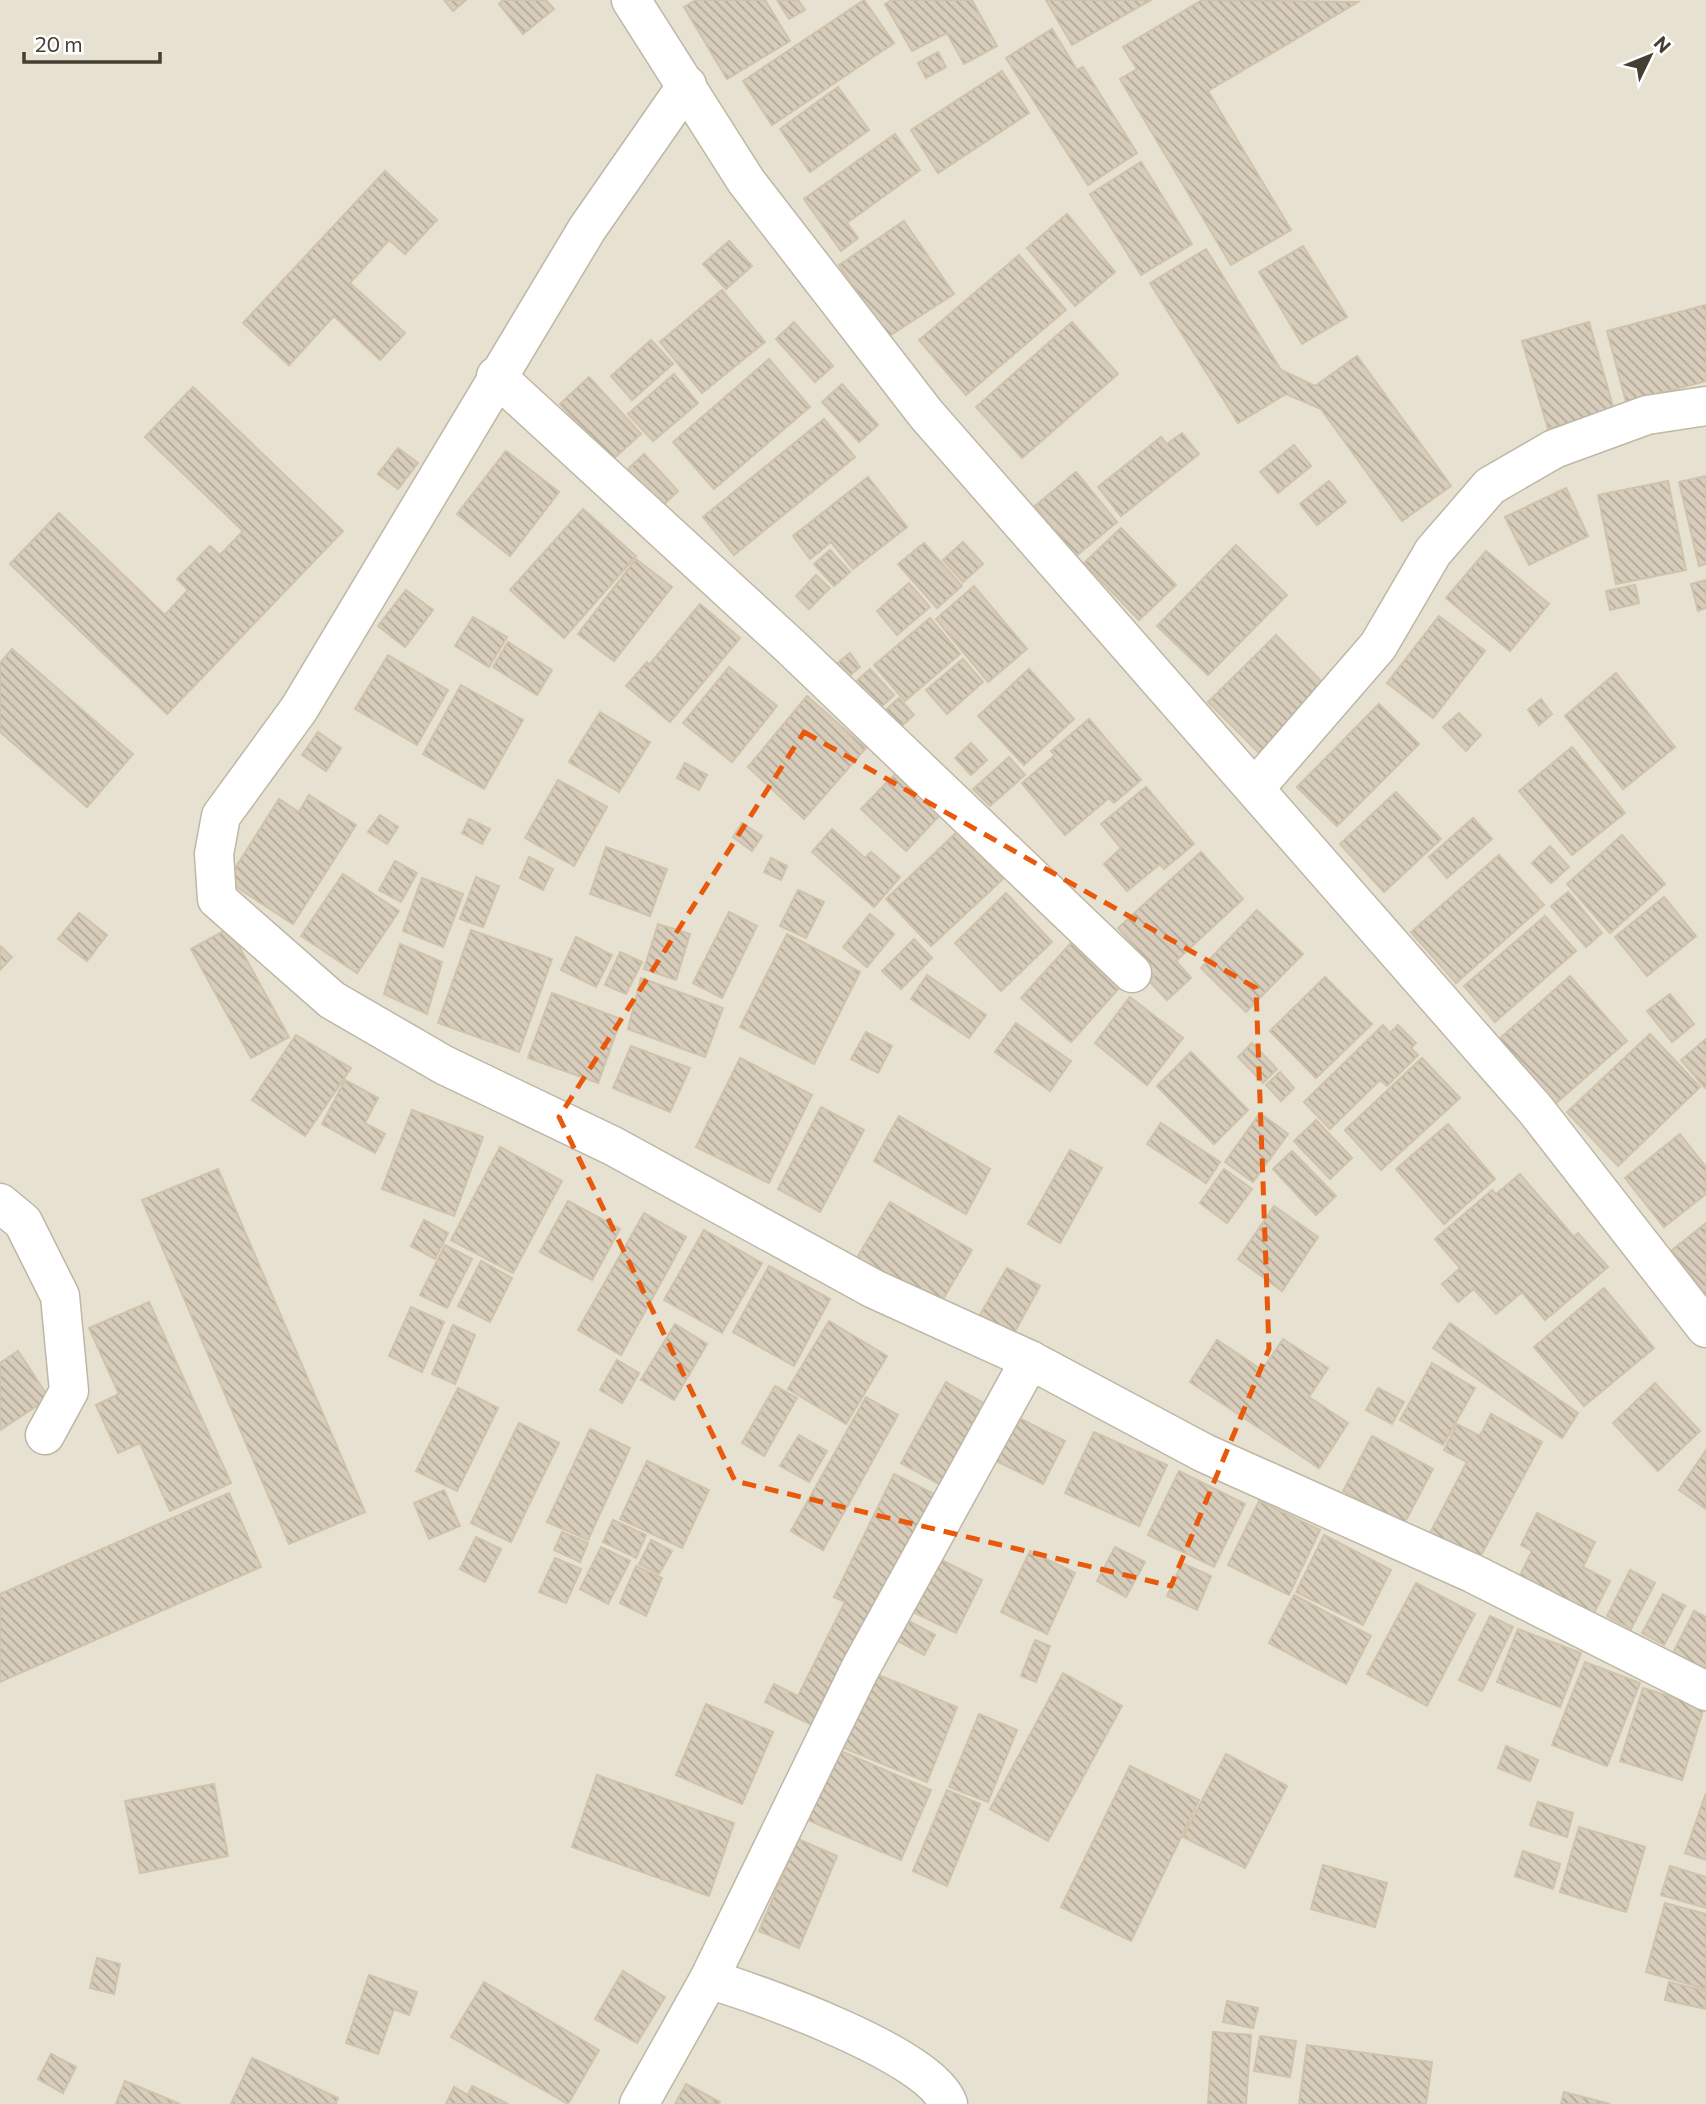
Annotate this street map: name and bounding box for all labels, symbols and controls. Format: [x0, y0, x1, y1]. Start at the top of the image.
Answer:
scale bar [24, 21, 161, 65]
north arrow [1615, 21, 1685, 91]
text: 20 m [35, 31, 83, 56]
text: N [1650, 31, 1676, 57]

